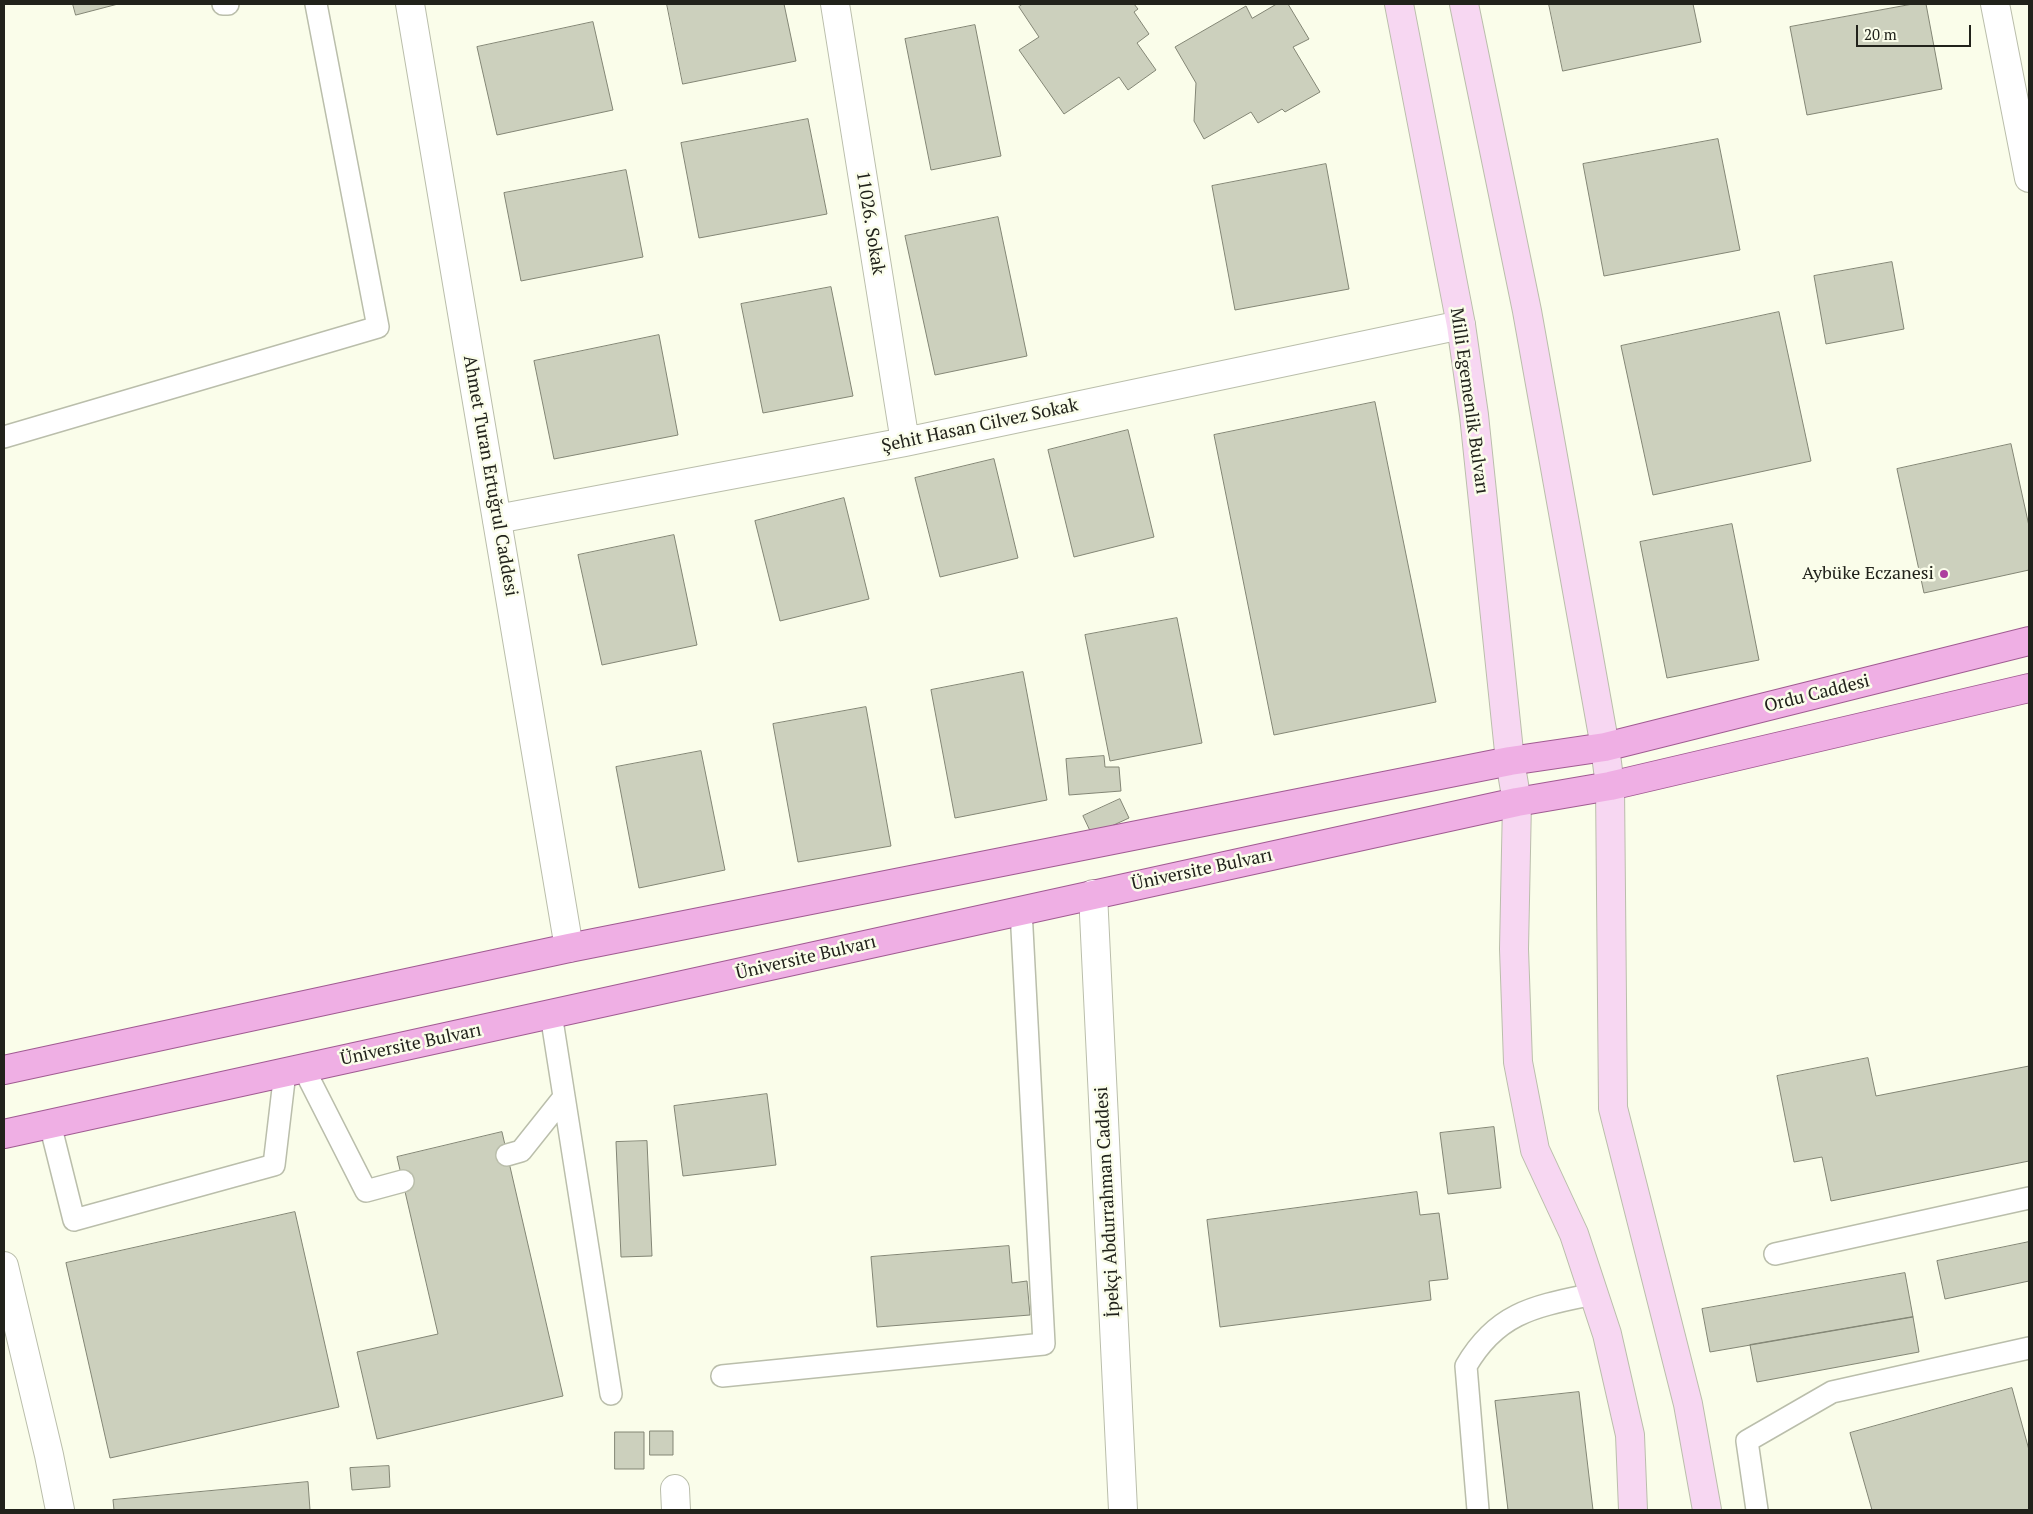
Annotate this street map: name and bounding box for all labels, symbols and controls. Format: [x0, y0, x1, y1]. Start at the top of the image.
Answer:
scale bar [1858, 15, 1973, 47]
text: 20 m [1864, 24, 1897, 44]
street label: 11026. Sokak [851, 170, 889, 276]
street label: Milli Egemenlik Bulvarı [1445, 307, 1493, 495]
street label: Ahmet Turan Ertuğrul Caddesi [458, 354, 522, 598]
street label: Şehit Hasan Cilvez Sokak [880, 395, 1080, 457]
place label: Aybüke Eczanesi [1802, 563, 1934, 585]
marker: Aybüke Eczanesi [1938, 568, 1950, 580]
street label: Ordu Caddesi [1762, 670, 1872, 718]
street label: Üniversite Bulvarı [1129, 845, 1275, 895]
street label: Üniversite Bulvarı [734, 931, 878, 985]
street label: Üniversite Bulvarı [338, 1020, 484, 1070]
street label: İpekçi Abdurrahman Caddesi [1091, 1086, 1125, 1318]

